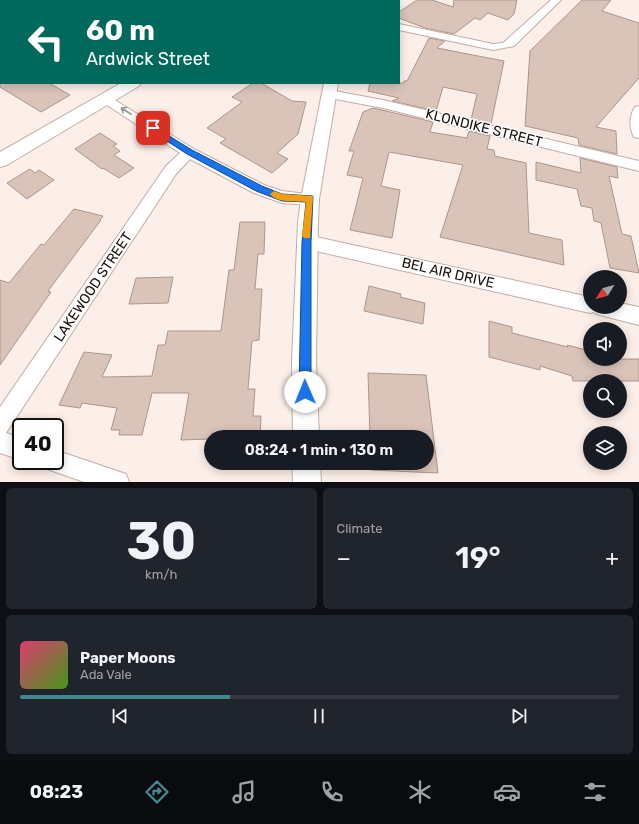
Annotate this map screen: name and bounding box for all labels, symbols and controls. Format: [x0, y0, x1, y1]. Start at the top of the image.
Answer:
text: 60 m [86, 14, 155, 47]
icon: left [20, 16, 72, 68]
text: Ardwick Street [86, 48, 210, 70]
street label: KLONDIKE STREET [424, 105, 544, 151]
one-way arrow [120, 107, 132, 115]
pin [136, 111, 170, 145]
icon: arrive [142, 117, 164, 139]
street label: LAKEWOOD STREET [50, 229, 136, 345]
street label: BEL AIR DRIVE [400, 254, 496, 292]
north arrow [583, 270, 627, 314]
map controls [583, 270, 627, 470]
button: sound [583, 322, 627, 366]
position arrow [284, 371, 326, 413]
button: search [583, 374, 627, 418]
speed limit sign: 40 [12, 418, 64, 470]
button: layers [583, 426, 627, 470]
text: 08:24 · 1 min · 130 m [245, 441, 393, 459]
text: 30 [126, 510, 196, 572]
text: Climate [337, 521, 383, 536]
text: 19° [455, 540, 501, 576]
text: − [337, 545, 351, 572]
text: + [605, 545, 619, 572]
text: km/h [145, 567, 177, 582]
text: Paper Moons [80, 649, 176, 667]
text: Ada Vale [80, 667, 132, 682]
icon: previous [109, 705, 131, 727]
icon: pause [308, 705, 330, 727]
icon: next [508, 705, 530, 727]
icon: directions [143, 778, 171, 806]
icon: music [230, 778, 258, 806]
icon: phone [318, 778, 346, 806]
icon: climate [406, 778, 434, 806]
icon: car [493, 778, 521, 806]
icon: filters [581, 778, 609, 806]
text: 08:23 [30, 781, 83, 803]

